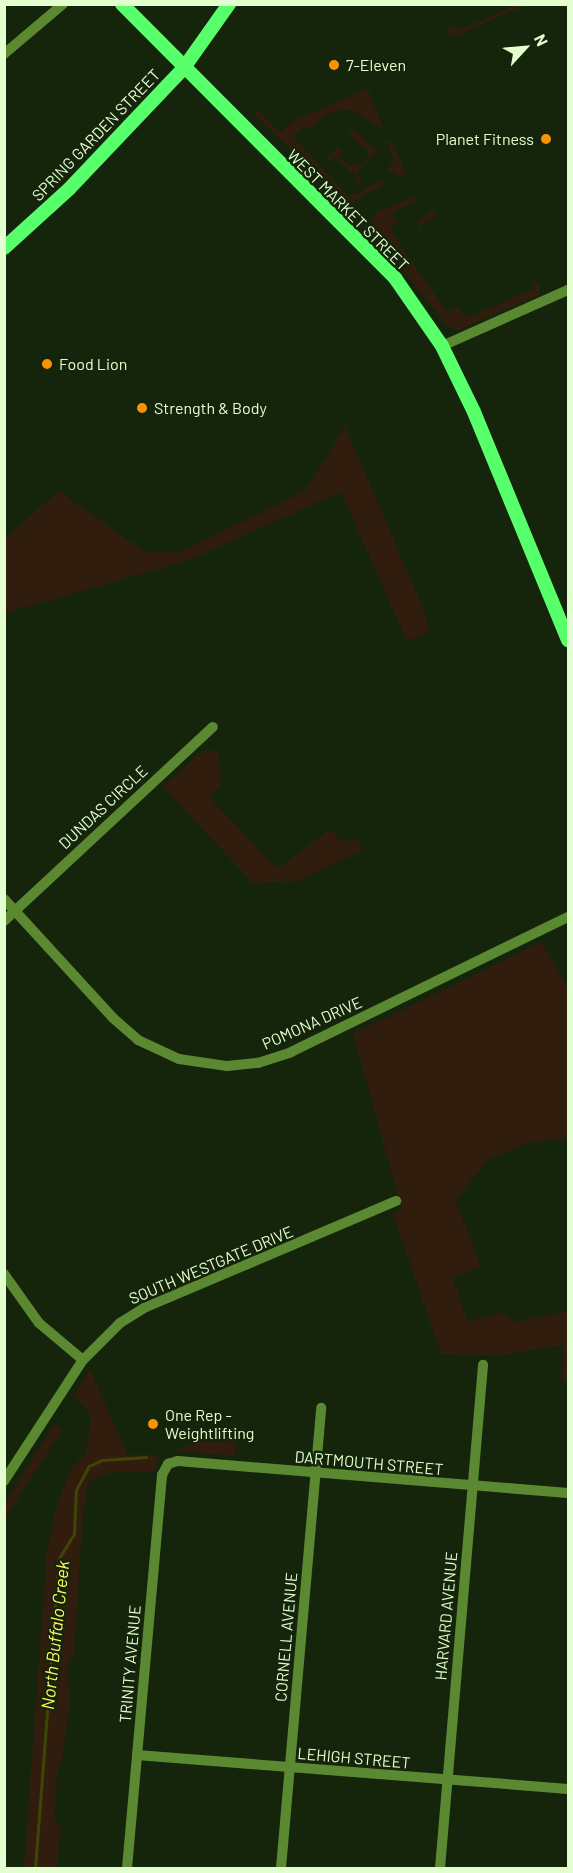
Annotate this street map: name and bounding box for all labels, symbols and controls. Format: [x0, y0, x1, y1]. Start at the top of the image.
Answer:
north arrow [495, 18, 555, 78]
text: N [531, 31, 552, 49]
place label: 7-Eleven [346, 55, 406, 75]
marker: 7-Eleven [327, 58, 341, 72]
street label: SPRING GARDEN STREET [28, 65, 164, 205]
place label: Planet Fitness [436, 129, 534, 149]
marker: Planet Fitness [539, 132, 553, 146]
street label: WEST MARKET STREET [283, 145, 413, 275]
place label: Food Lion [59, 354, 127, 374]
marker: Food Lion [40, 357, 54, 371]
place label: Strength & Body [154, 398, 267, 418]
marker: Strength & Body [135, 401, 149, 415]
street label: DUNDAS CIRCLE [55, 761, 151, 853]
street label: POMONA DRIVE [259, 992, 365, 1054]
street label: SOUTH WESTGATE DRIVE [126, 1222, 296, 1308]
place label: One Rep - Weightlifting [165, 1405, 254, 1443]
marker: One Rep - Weightlifting [146, 1417, 160, 1431]
street label: DARTMOUTH STREET [294, 1447, 444, 1479]
street label: HARVARD AVENUE [431, 1551, 461, 1681]
water label: North Buffalo Creek [36, 1559, 74, 1711]
street label: CORNELL AVENUE [271, 1572, 301, 1702]
street label: TRINITY AVENUE [115, 1604, 145, 1724]
street label: LEHIGH STREET [297, 1744, 411, 1772]

